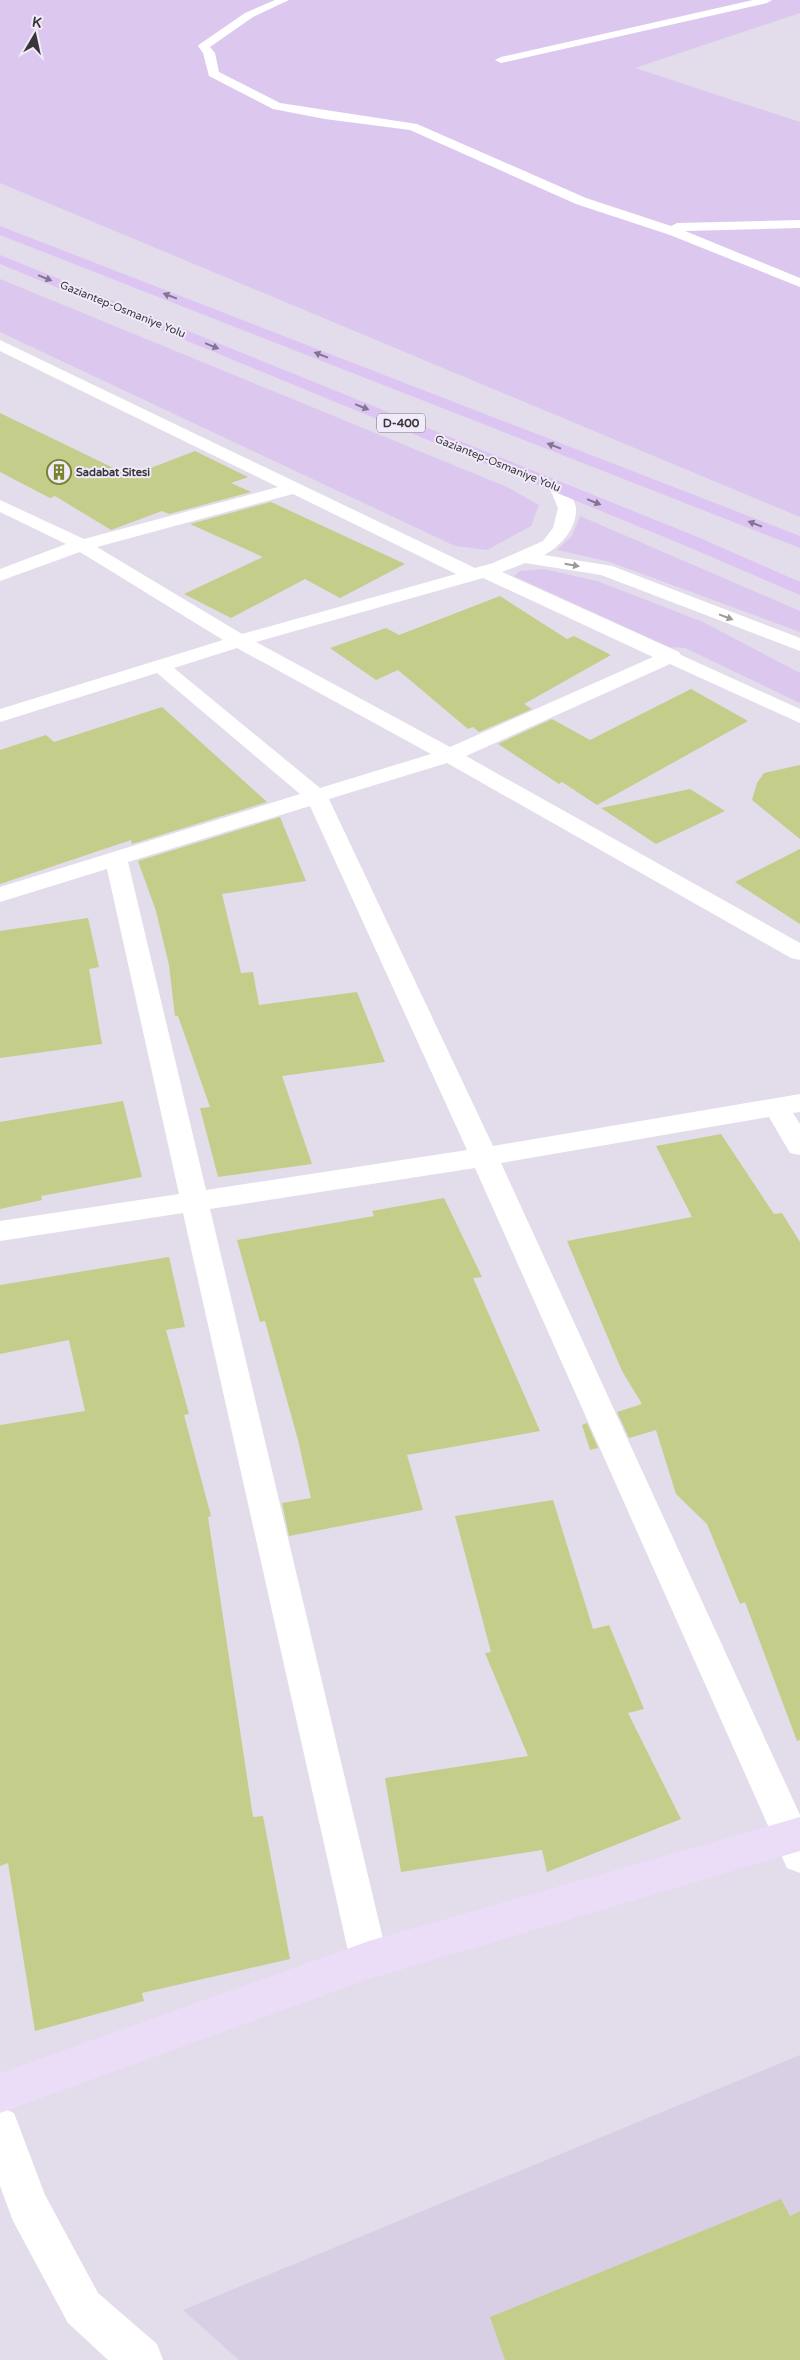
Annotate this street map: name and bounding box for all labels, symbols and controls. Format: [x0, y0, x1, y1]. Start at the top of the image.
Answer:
north arrow [10, 10, 60, 60]
text: K [31, 14, 44, 32]
one-way arrow [38, 274, 52, 282]
street label: Gaziantep-Osmaniye Yolu [58, 278, 188, 341]
one-way arrow [163, 292, 177, 300]
one-way arrow [205, 342, 219, 350]
one-way arrow [314, 351, 328, 359]
one-way arrow [355, 403, 370, 411]
road number: D-400 [377, 413, 425, 432]
street label: Gaziantep-Osmaniye Yolu [433, 432, 563, 495]
one-way arrow [546, 442, 561, 450]
building icon: Sadabat Sitesi [46, 459, 72, 485]
place label: Sadabat Sitesi [76, 466, 150, 479]
one-way arrow [586, 498, 601, 506]
one-way arrow [747, 520, 762, 527]
one-way arrow [565, 561, 581, 569]
one-way arrow [718, 614, 733, 621]

